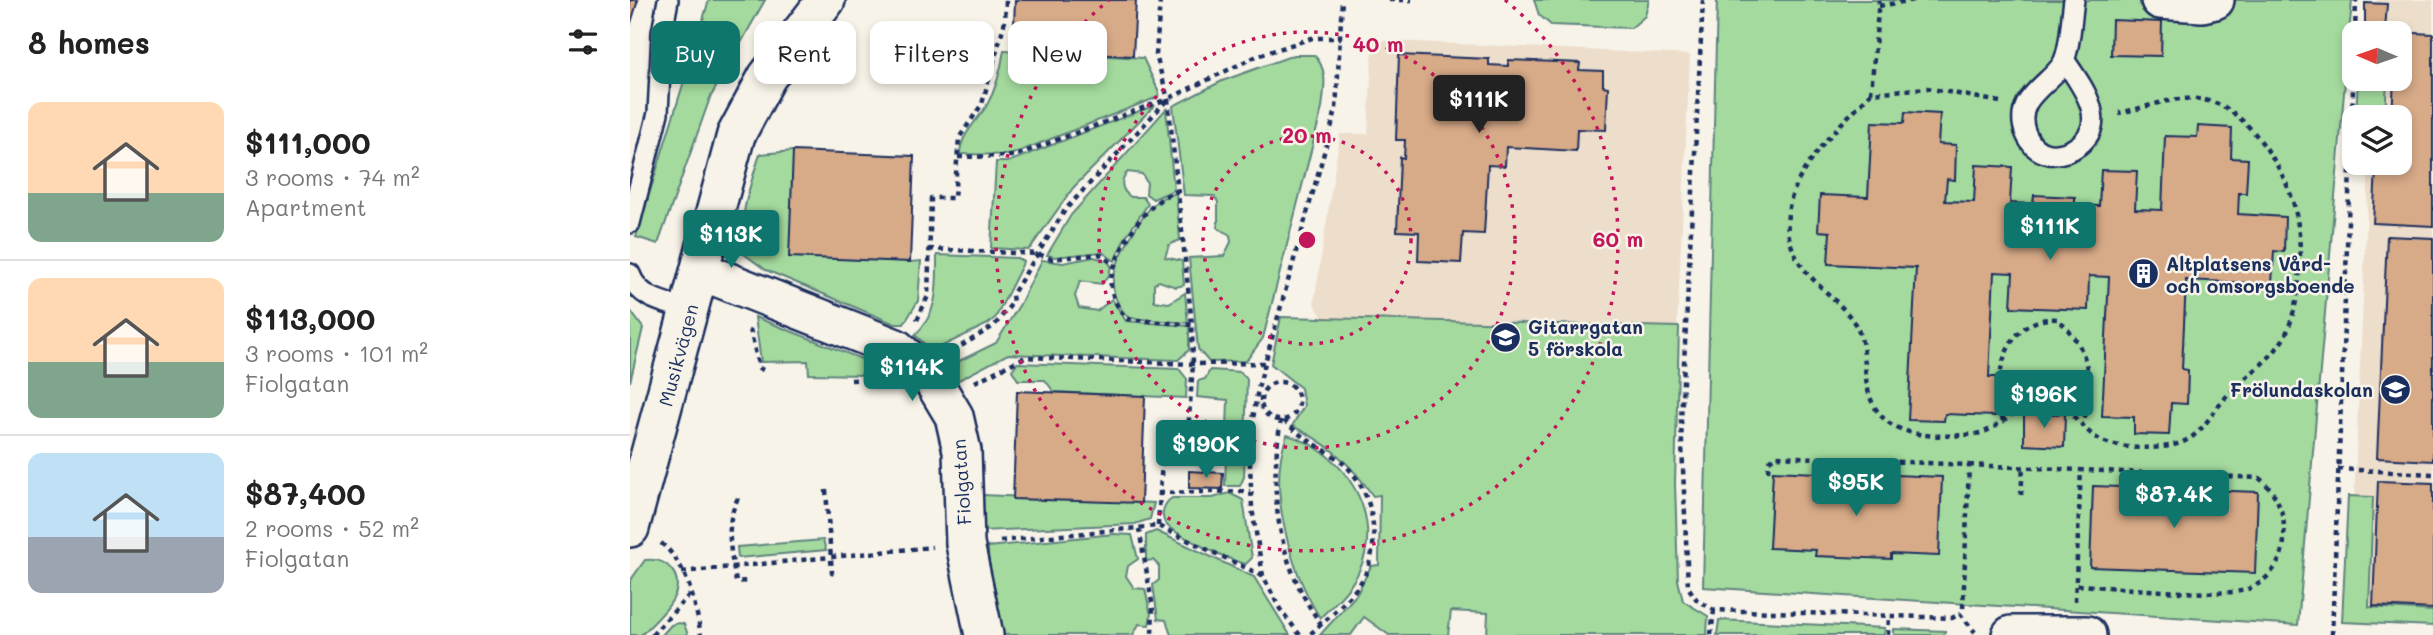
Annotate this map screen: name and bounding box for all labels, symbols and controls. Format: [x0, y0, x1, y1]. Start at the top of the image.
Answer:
chip: Buy [651, 21, 740, 84]
chip: Rent [754, 21, 856, 84]
chip: Filters [870, 21, 994, 84]
chip: New [1008, 21, 1107, 84]
north arrow [2342, 21, 2412, 91]
map controls [2342, 21, 2412, 175]
text: 8 homes [28, 22, 150, 62]
icon: filters [564, 23, 602, 61]
text: 40 m [1352, 30, 1404, 57]
pin: $111K [1430, 76, 1528, 135]
text: $111K [1449, 83, 1509, 113]
button: layers [2342, 105, 2412, 175]
text: 20 m [1282, 121, 1332, 148]
text: $111,000 [245, 122, 371, 162]
icon: home [84, 130, 168, 214]
text: 3 rooms · 74 m² [245, 162, 420, 192]
text: Apartment [245, 192, 367, 222]
pin: $111K [2001, 202, 2099, 262]
pin: $113K [682, 210, 780, 270]
text: $111K [2020, 210, 2080, 240]
text: $113K [699, 218, 763, 248]
text: 60 m [1593, 225, 1643, 252]
centre of rings [1295, 228, 1319, 252]
place label: Altplatsens Vård- och omsorgsboende [2166, 251, 2355, 298]
building icon: Altplatsens Vård- och omsorgsboende [2126, 257, 2160, 291]
text: $113,000 [245, 298, 375, 338]
street label: Musikvägen [652, 301, 704, 409]
icon: home [84, 306, 168, 390]
place label: Gitarrgatan 5 förskola [1528, 314, 1643, 361]
school or university icon: Gitarrgatan 5 förskola [1488, 320, 1522, 354]
text: 3 rooms · 101 m² [245, 338, 428, 368]
pin: $114K [863, 344, 961, 403]
text: $114K [880, 351, 944, 381]
text: Fiolgatan [245, 368, 349, 398]
pin: $196K [1995, 370, 2093, 430]
school or university icon: Frölundaskolan [2379, 372, 2413, 406]
place label: Frölundaskolan [2230, 377, 2373, 402]
text: $196K [2010, 378, 2078, 408]
pin: $190K [1157, 420, 1255, 480]
text: $190K [1172, 428, 1240, 458]
street label: Fiolgatan [946, 438, 976, 526]
pin: $95K [1815, 458, 1897, 518]
text: $95K [1828, 466, 1884, 496]
pin: $87.4K [2117, 470, 2231, 530]
text: $87,400 [245, 473, 366, 513]
text: $87.4K [2135, 478, 2213, 508]
icon: home [84, 481, 168, 565]
text: 2 rooms · 52 m² [245, 513, 419, 543]
text: Fiolgatan [245, 543, 349, 573]

